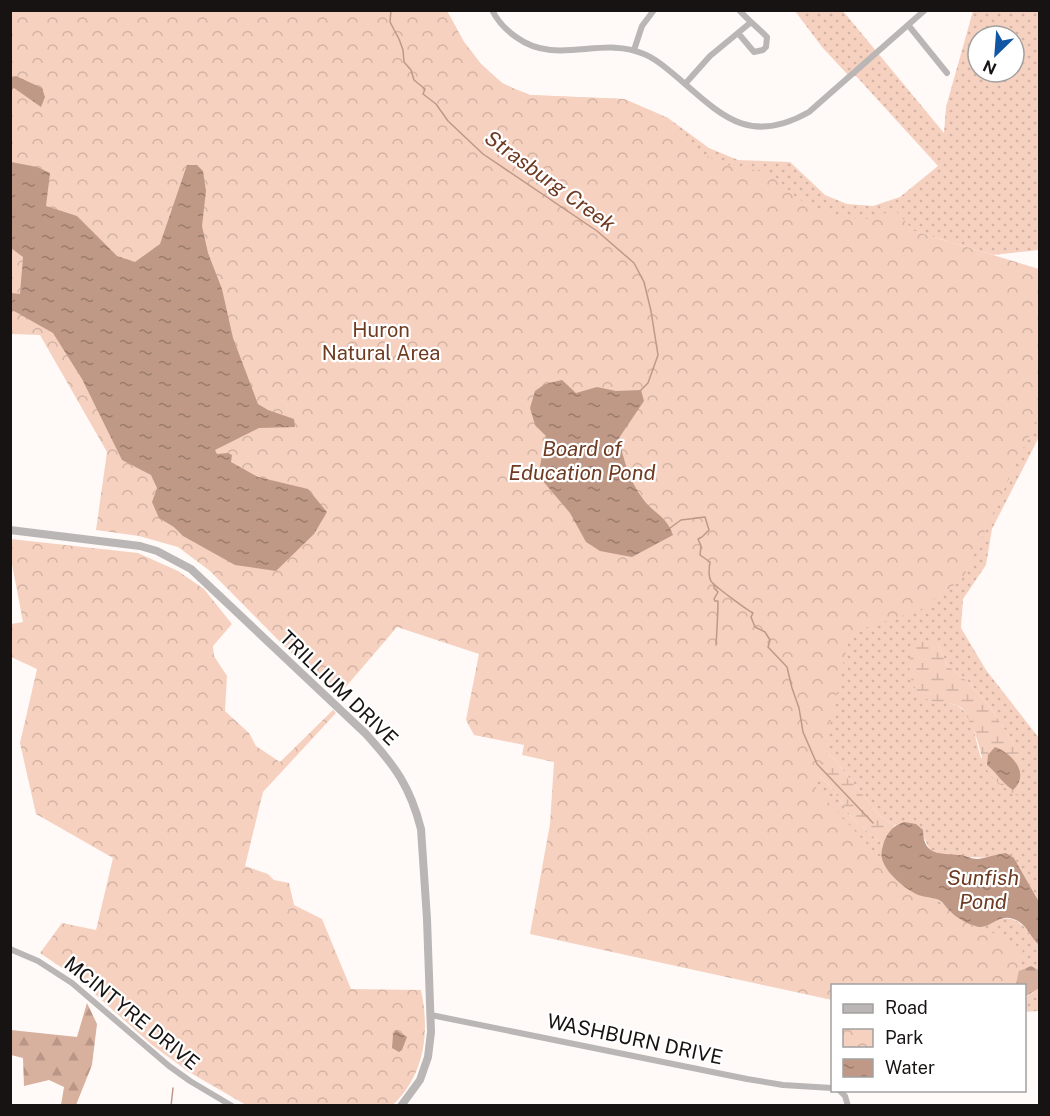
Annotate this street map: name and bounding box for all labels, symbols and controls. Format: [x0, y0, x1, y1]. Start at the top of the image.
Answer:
north arrow [966, 24, 1026, 84]
text: N [980, 56, 1000, 78]
water label: Strasburg Creek [480, 125, 621, 237]
park label: Huron Natural Area [322, 318, 440, 365]
water label: Board of Education Pond [508, 436, 656, 485]
street label: TRILLIUM DRIVE [275, 625, 403, 751]
water label: Sunfish Pond [947, 865, 1019, 914]
street label: MCINTYRE DRIVE [60, 951, 204, 1075]
legend [831, 984, 1026, 1092]
text: Road [885, 997, 928, 1018]
street label: WASHBURN DRIVE [545, 1009, 725, 1069]
text: Park [885, 1027, 923, 1048]
text: Water [885, 1057, 935, 1078]

